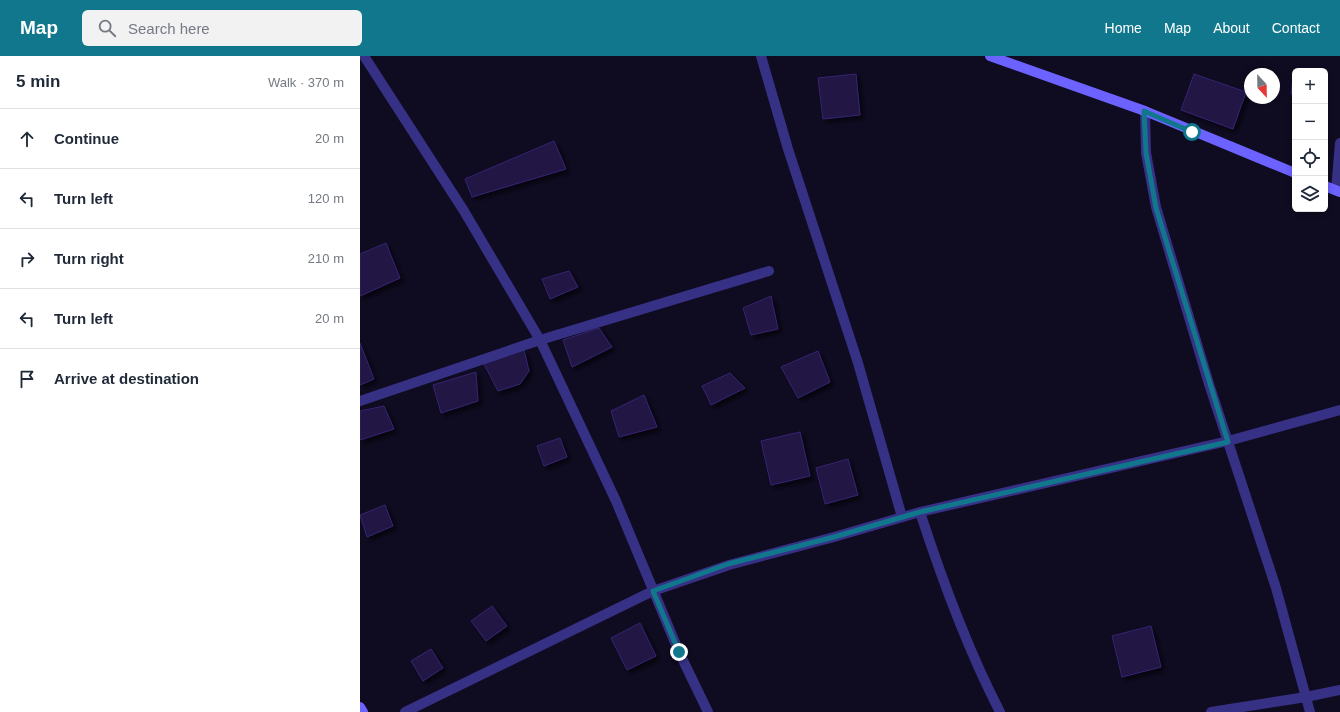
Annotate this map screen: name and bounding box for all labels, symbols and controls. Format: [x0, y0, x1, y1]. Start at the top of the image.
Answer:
search box [82, 10, 362, 46]
text: Map [20, 17, 58, 38]
icon: search [96, 17, 118, 39]
text: Search here [128, 20, 210, 37]
text: Home [1105, 20, 1142, 36]
text: Map [1164, 20, 1191, 36]
text: About [1213, 20, 1250, 36]
text: Contact [1272, 20, 1320, 36]
north arrow [1244, 68, 1280, 104]
map controls [1292, 68, 1328, 212]
button: + [1292, 68, 1328, 104]
text: 5 min [16, 72, 60, 91]
text: Walk · 370 m [268, 75, 344, 90]
button: − [1292, 104, 1328, 140]
route start [1183, 123, 1201, 141]
icon: ahead [16, 128, 38, 150]
text: Continue [54, 130, 119, 147]
text: 20 m [315, 131, 344, 146]
button: locate [1292, 140, 1328, 176]
button: layers [1292, 176, 1328, 212]
icon: left [16, 188, 38, 210]
text: Turn left [54, 190, 113, 207]
text: 120 m [308, 191, 344, 206]
icon: right [16, 248, 38, 270]
text: Turn right [54, 250, 124, 267]
text: 210 m [308, 251, 344, 266]
icon: left [16, 308, 38, 330]
text: Turn left [54, 310, 113, 327]
text: 20 m [315, 311, 344, 326]
icon: arrive [16, 368, 38, 390]
text: Arrive at destination [54, 370, 199, 387]
route end [670, 643, 688, 661]

